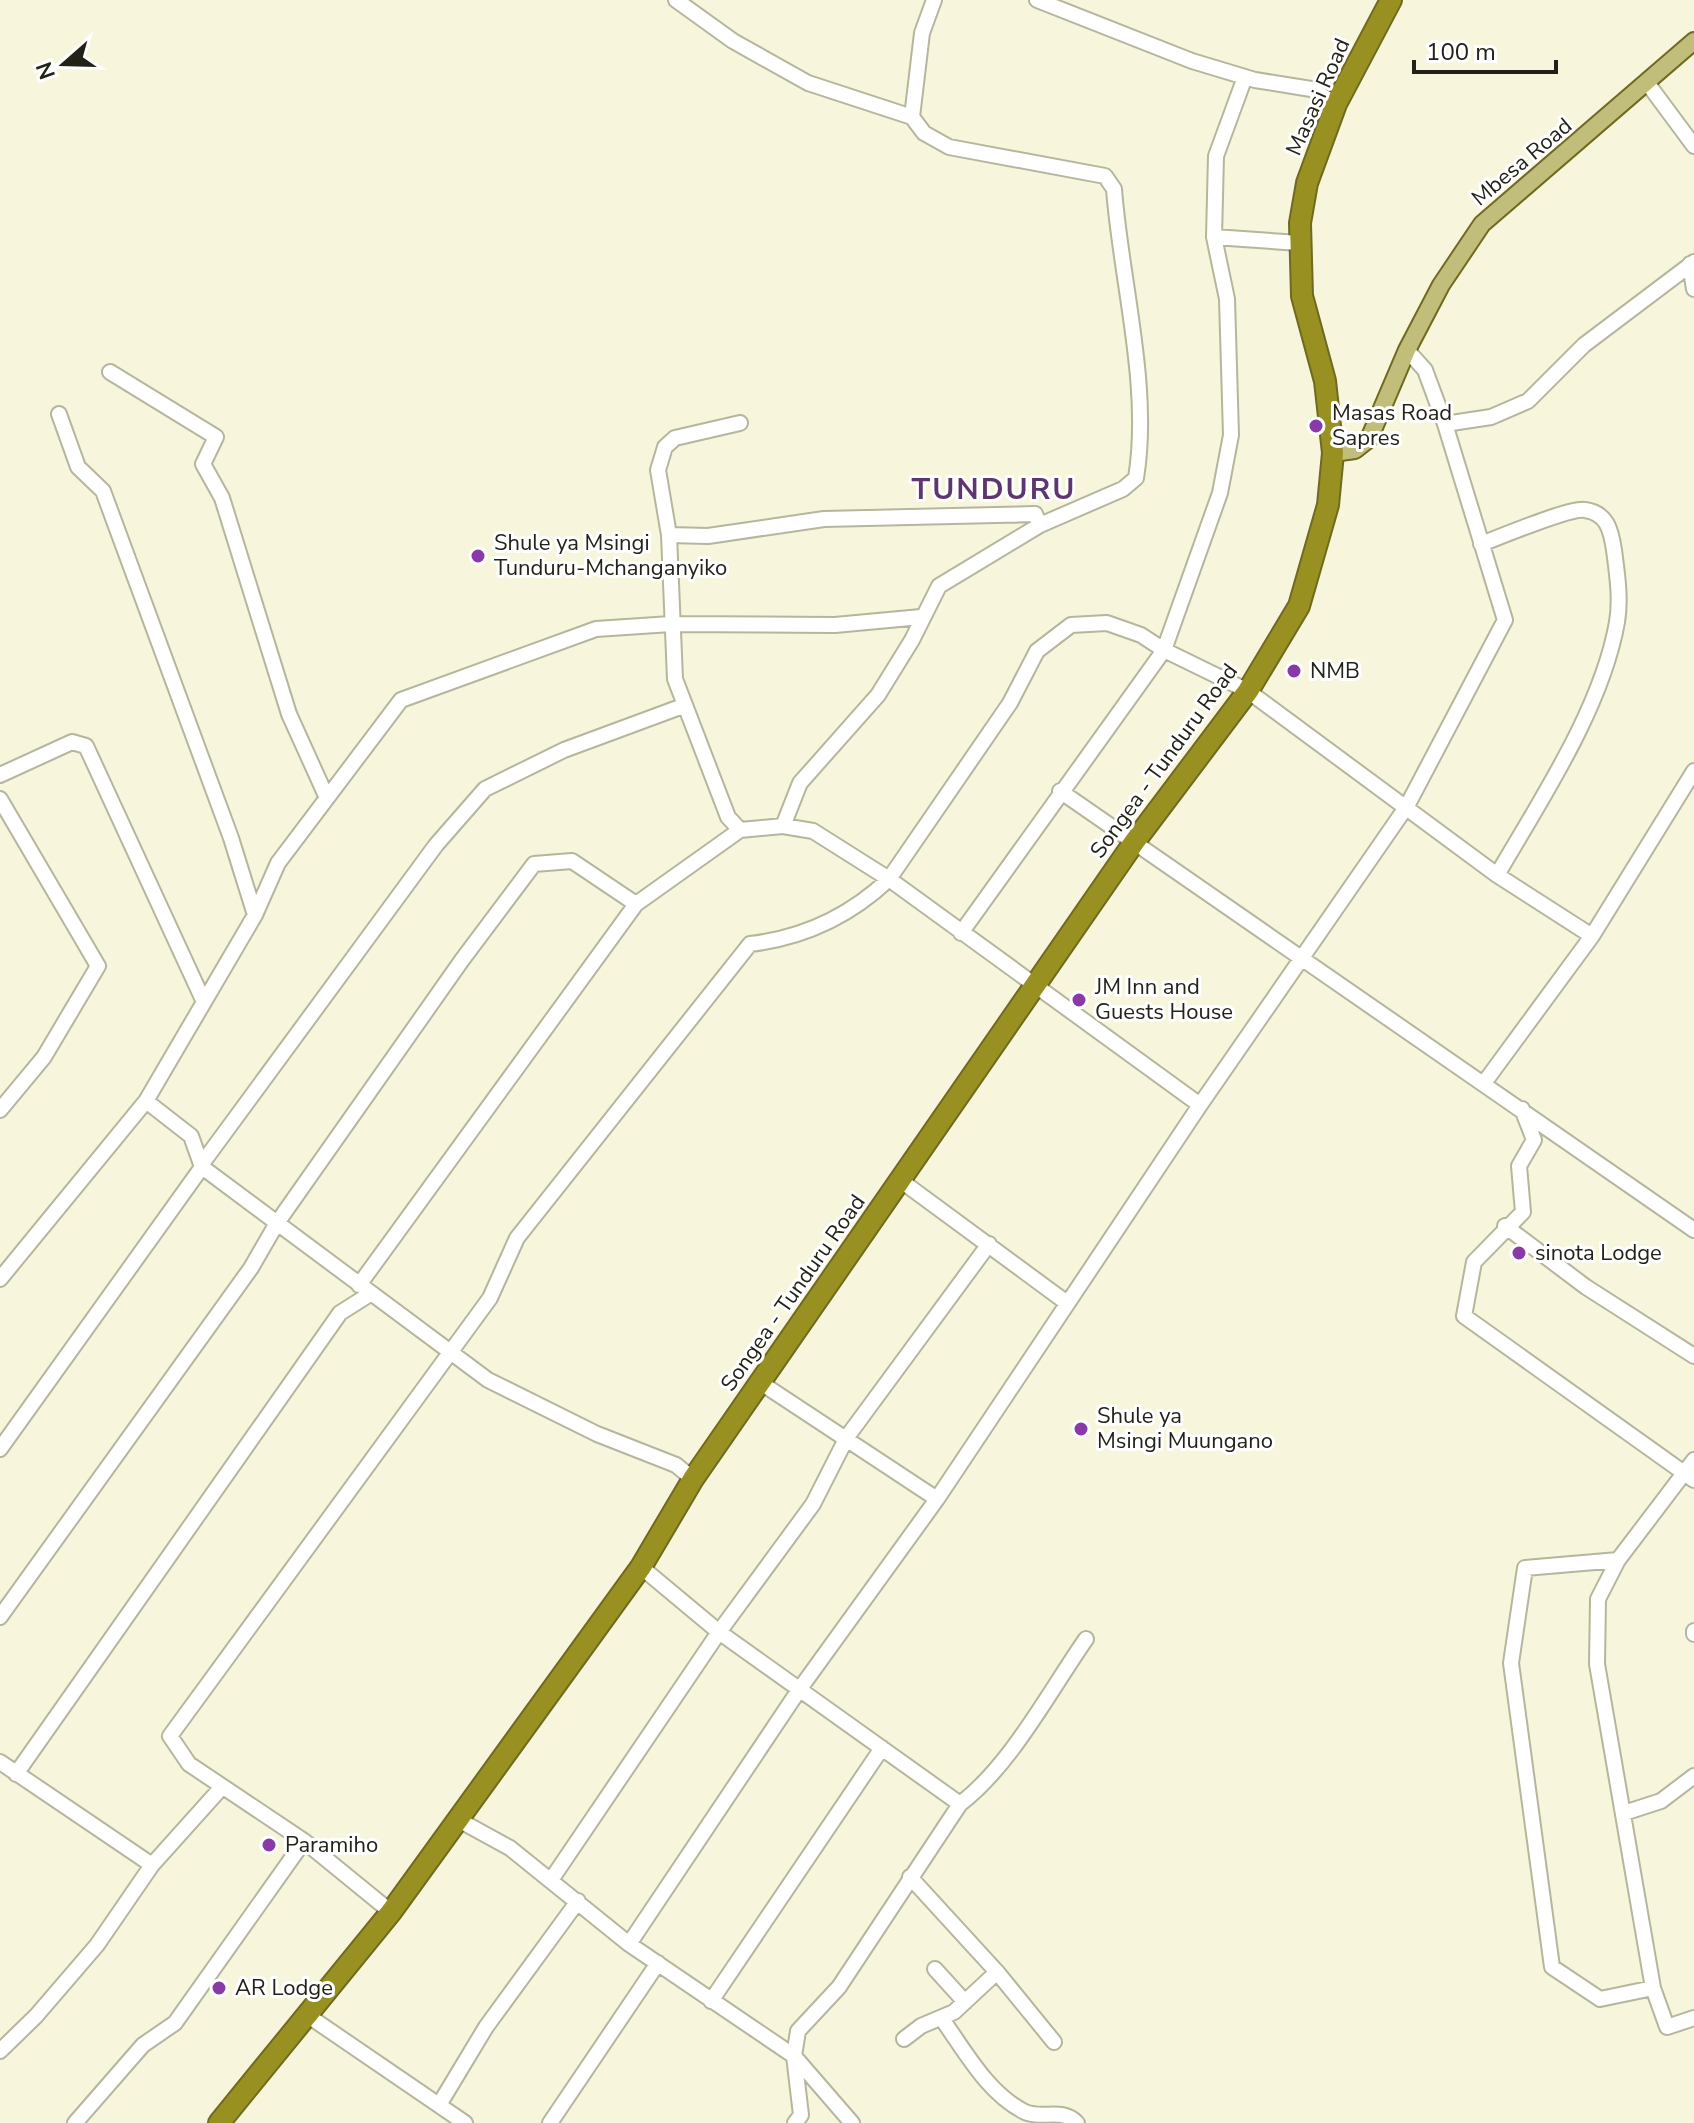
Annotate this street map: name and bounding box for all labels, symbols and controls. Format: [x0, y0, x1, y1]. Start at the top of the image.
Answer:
north arrow [24, 24, 104, 104]
scale bar [1414, 24, 1556, 74]
street label: Masasi Road [1279, 34, 1357, 160]
text: 100 m [1426, 36, 1496, 68]
text: N [29, 58, 63, 83]
street label: Mbesa Road [1465, 111, 1579, 213]
place label: Masas Road Sapres [1332, 398, 1452, 453]
marker: Masas Road Sapres [1307, 417, 1325, 435]
district label: TUNDURU [912, 469, 1076, 510]
place label: Shule ya Msingi Tunduru-Mchanganyiko [494, 528, 727, 583]
marker: Shule ya Msingi Tunduru-Mchanganyiko [469, 547, 487, 565]
place label: NMB [1310, 656, 1360, 686]
street label: Songea - Tunduru Road [1083, 658, 1245, 864]
marker: NMB [1285, 662, 1303, 680]
place label: JM Inn and Guests House [1094, 972, 1233, 1027]
marker: JM Inn and Guests House [1070, 991, 1088, 1009]
street label: Songea - Tunduru Road [714, 1189, 872, 1397]
place label: sinota Lodge [1535, 1238, 1662, 1268]
marker: sinota Lodge [1510, 1244, 1528, 1262]
place label: Shule ya Msingi Muungano [1097, 1401, 1273, 1456]
marker: Shule ya Msingi Muungano [1072, 1420, 1090, 1438]
place label: Paramiho [285, 1830, 378, 1860]
marker: Paramiho [260, 1836, 278, 1854]
place label: AR Lodge [235, 1973, 333, 2003]
marker: AR Lodge [210, 1979, 228, 1997]

